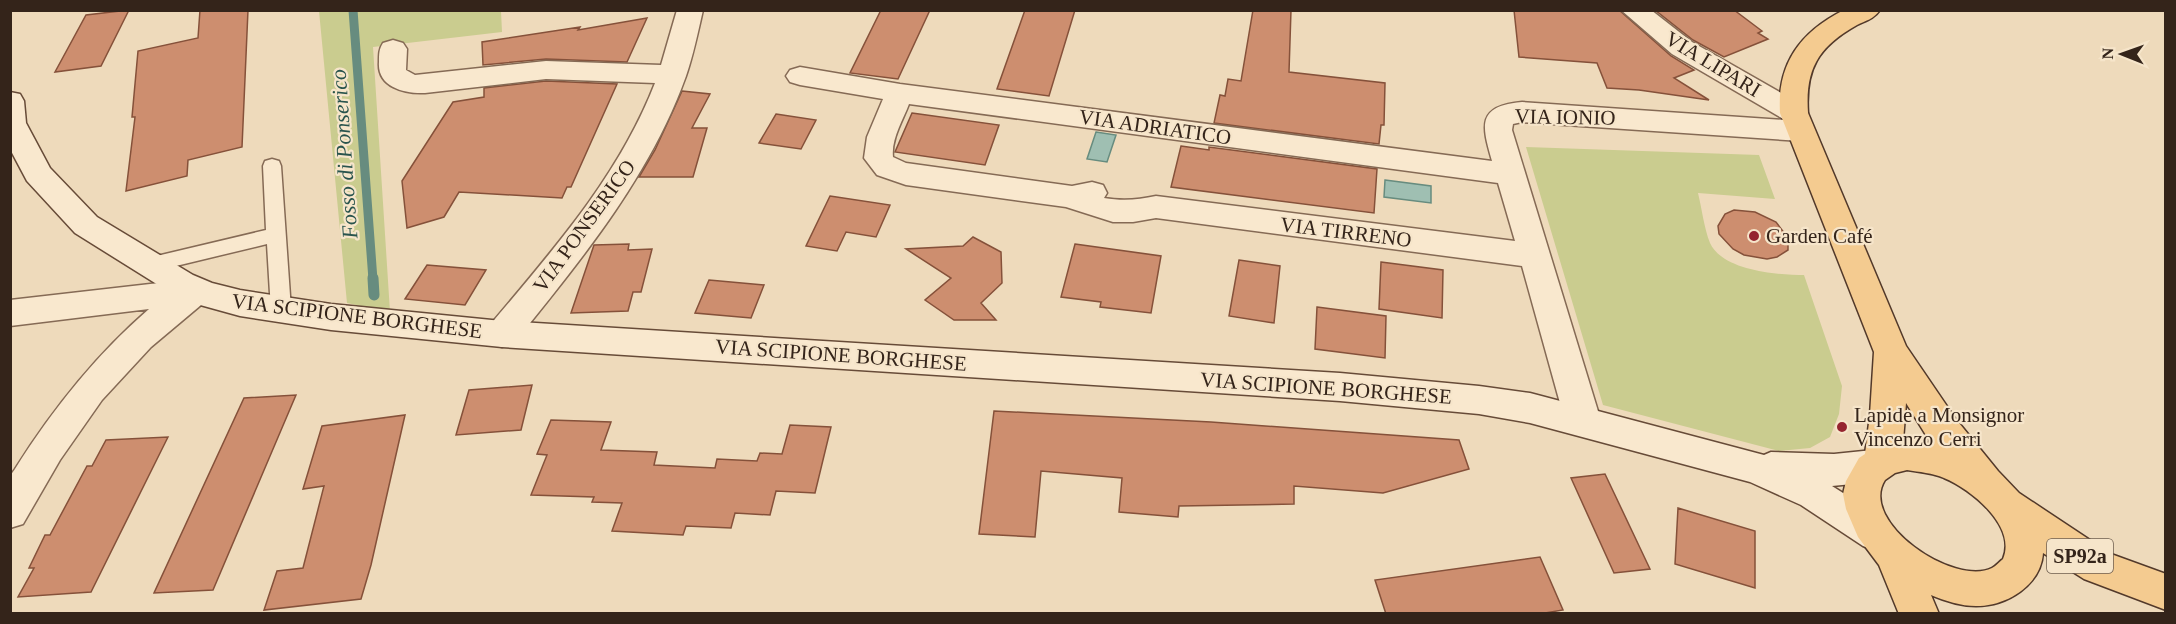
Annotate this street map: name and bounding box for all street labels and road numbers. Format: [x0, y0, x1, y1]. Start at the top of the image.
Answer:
street label: VIA LIPARI [1661, 26, 1765, 102]
street label: VIA ADRIATICO [1077, 104, 1233, 150]
street label: VIA IONIO [1514, 104, 1616, 130]
street label: VIA PONSERICO [528, 155, 640, 297]
street label: VIA TIRRENO [1279, 212, 1413, 252]
street label: VIA SCIPIONE BORGHESE [230, 289, 484, 343]
street label: VIA SCIPIONE BORGHESE [714, 334, 968, 376]
street label: VIA SCIPIONE BORGHESE [1199, 367, 1453, 409]
road number: SP92a [2047, 539, 2113, 573]

